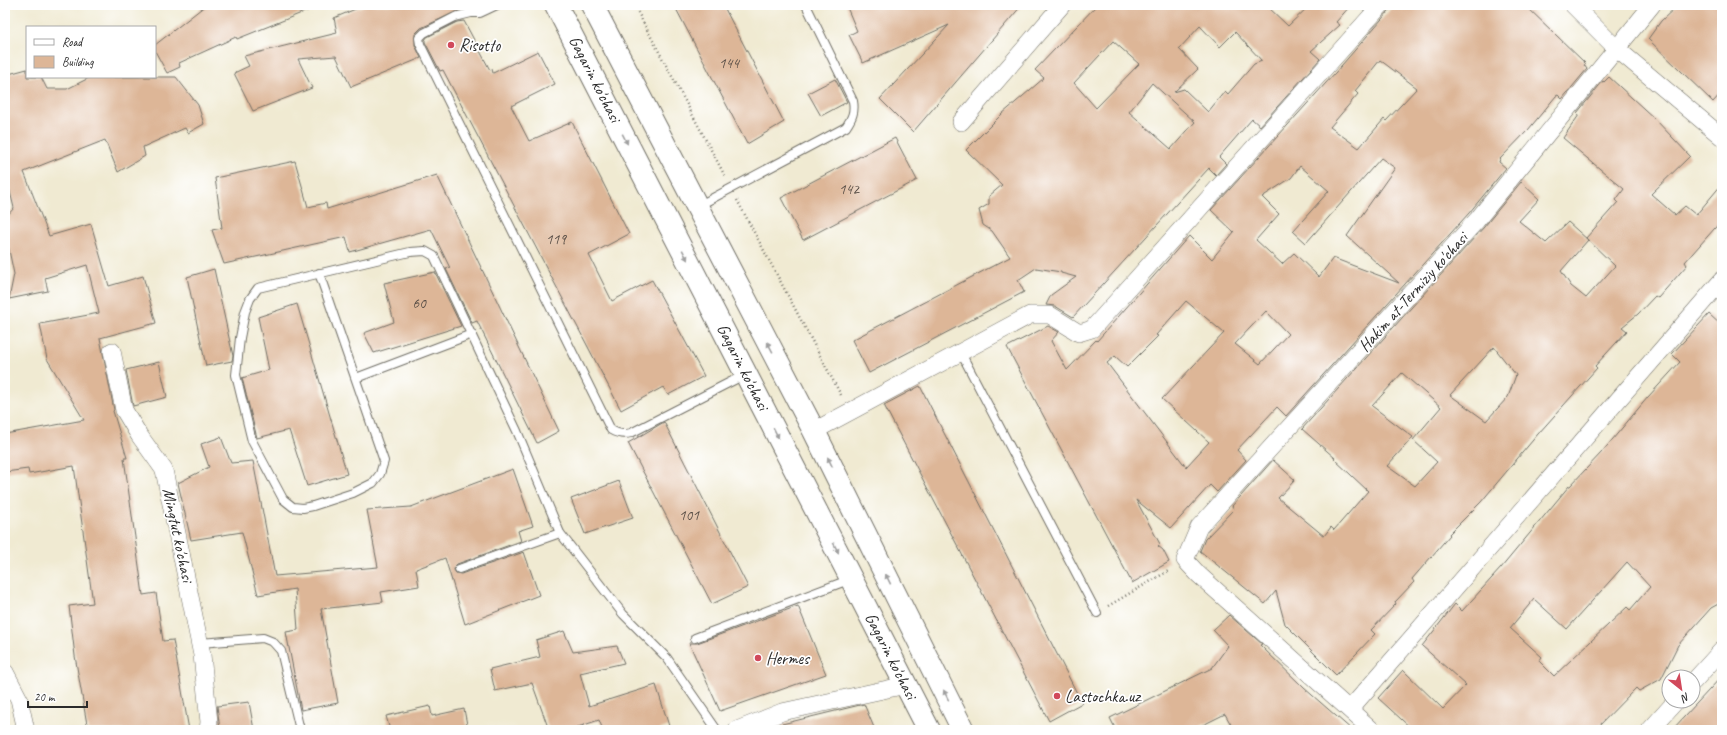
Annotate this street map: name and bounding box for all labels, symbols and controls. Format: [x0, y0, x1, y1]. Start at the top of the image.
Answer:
legend [26, 26, 156, 78]
street label: Gagarin ko'chasi [564, 32, 627, 127]
text: Road [62, 34, 84, 50]
place label: Risotto [459, 35, 501, 56]
marker: Risotto [446, 40, 456, 50]
text: Building [62, 54, 94, 70]
house number: 144 [719, 54, 740, 73]
one-way arrow [622, 134, 629, 145]
house number: 142 [839, 180, 860, 199]
street label: Hakim at-Termiziy ko'chasi [1354, 227, 1473, 356]
house number: 119 [546, 230, 567, 249]
one-way arrow [682, 249, 688, 261]
house number: 60 [412, 294, 427, 313]
street label: Gagarin ko'chasi [712, 320, 775, 415]
one-way arrow [767, 341, 774, 353]
one-way arrow [773, 427, 779, 439]
one-way arrow [827, 457, 833, 468]
street label: Mingtut ko'chasi [158, 486, 199, 586]
house number: 101 [679, 506, 700, 525]
one-way arrow [833, 543, 839, 554]
one-way arrow [885, 573, 891, 584]
street label: Gagarin ko'chasi [860, 609, 923, 704]
place label: Hermes [766, 648, 811, 669]
marker: Hermes [753, 653, 763, 663]
north arrow [1661, 669, 1701, 709]
scale bar [28, 683, 87, 709]
place label: Lastochka.uz [1065, 686, 1142, 707]
text: 20 m [34, 689, 56, 705]
one-way arrow [943, 689, 949, 701]
text: N [1678, 690, 1692, 707]
marker: Lastochka.uz [1052, 691, 1062, 701]

